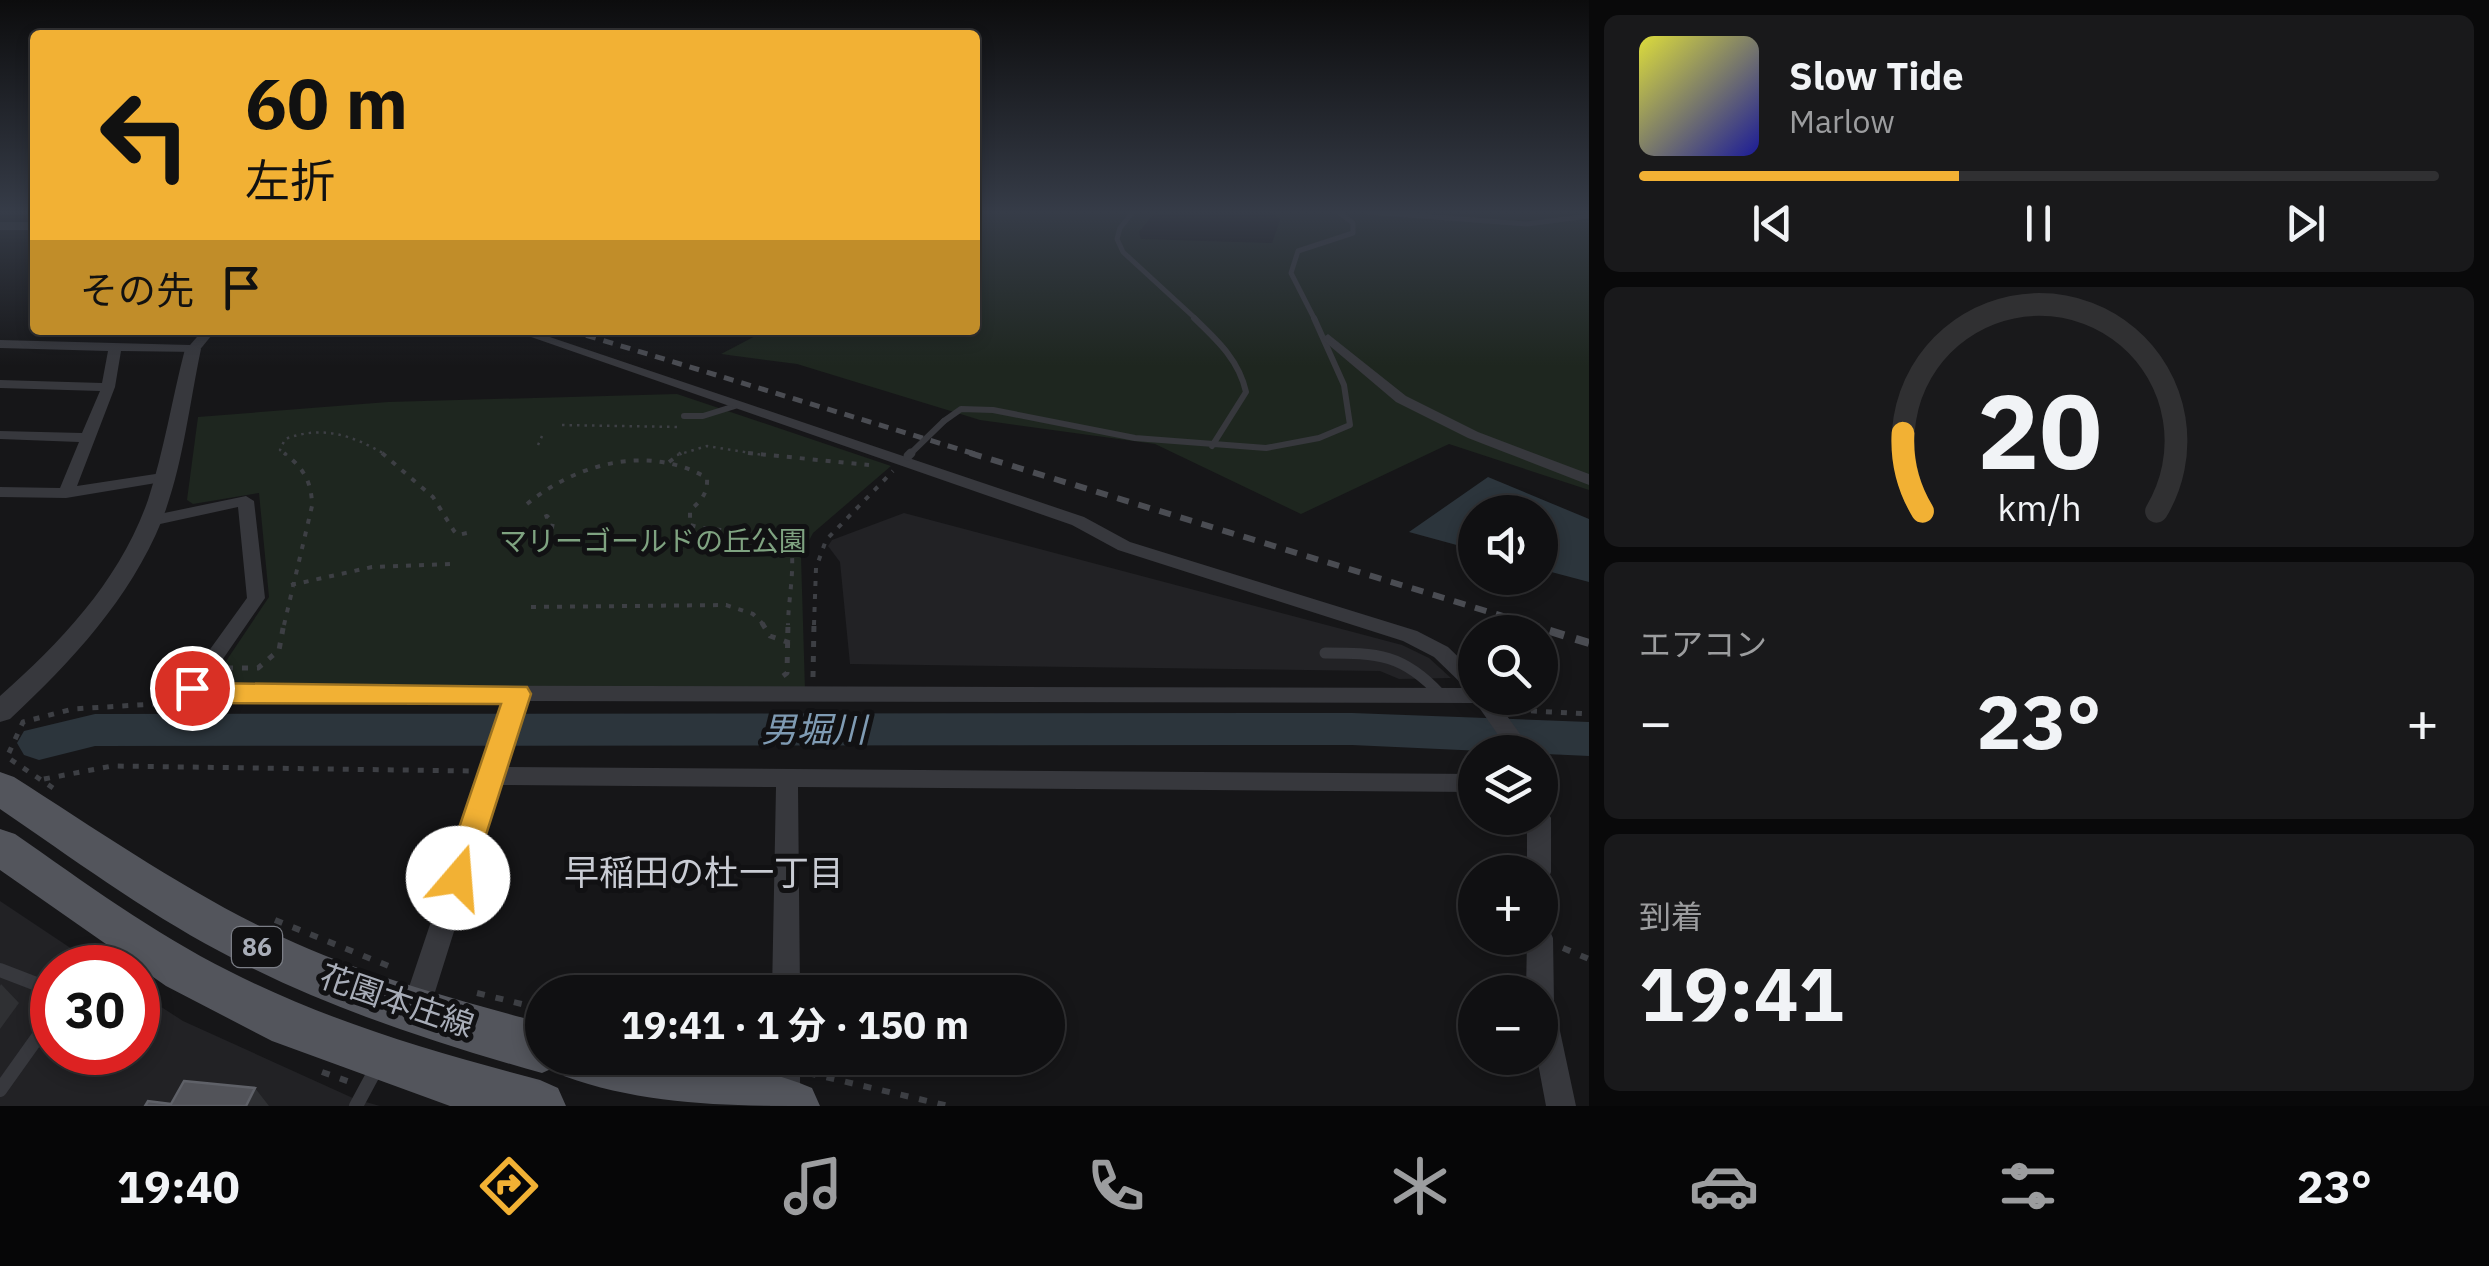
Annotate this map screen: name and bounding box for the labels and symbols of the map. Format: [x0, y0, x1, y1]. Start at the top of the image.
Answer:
park label: マリーゴールドの丘公園 [499, 522, 807, 559]
pin [150, 646, 235, 731]
water label: 男堀川 [761, 706, 870, 752]
position arrow [406, 826, 510, 930]
district label: 早稲田の杜一丁目 [564, 849, 844, 895]
road number: 86 [232, 927, 282, 967]
speed limit sign: 30 [30, 945, 160, 1075]
street label: 花園本庄線 [315, 954, 480, 1046]

